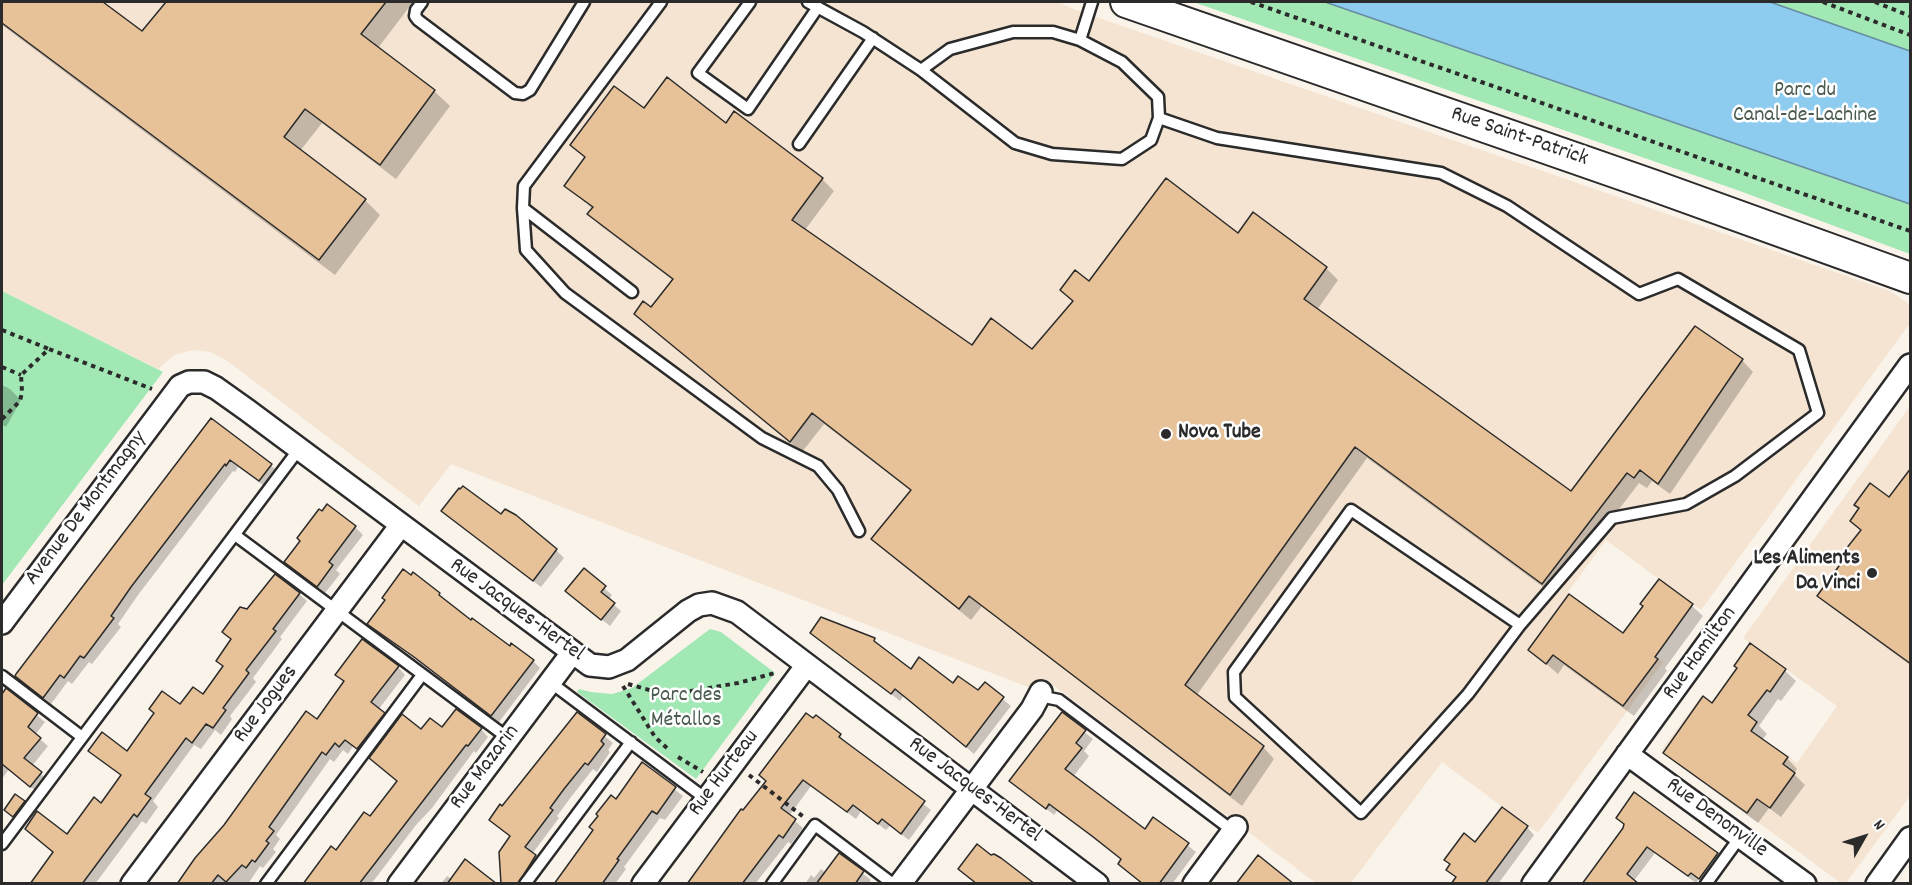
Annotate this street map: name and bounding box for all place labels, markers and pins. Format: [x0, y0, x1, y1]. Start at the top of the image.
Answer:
place label: Nova Tube [1178, 421, 1261, 447]
marker: Nova Tube [1159, 427, 1173, 441]
place label: Les Aliments Da Vinci [1753, 547, 1860, 598]
marker: Les Aliments Da Vinci [1865, 566, 1879, 580]

